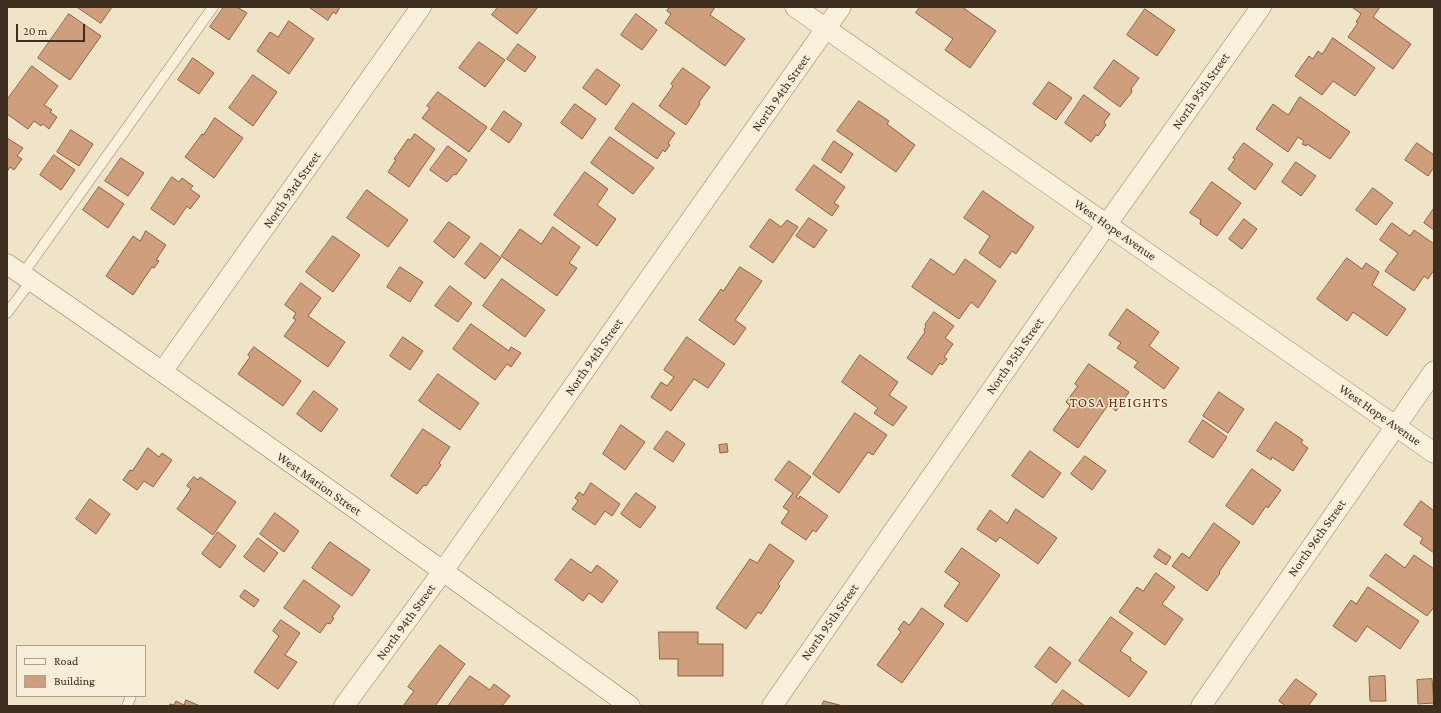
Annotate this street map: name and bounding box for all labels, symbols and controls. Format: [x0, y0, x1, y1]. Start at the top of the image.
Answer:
scale bar [18, 16, 87, 42]
text: 20 m [23, 24, 47, 38]
street label: North 95th Street [1169, 50, 1233, 132]
street label: North 94th Street [749, 51, 813, 135]
street label: North 93rd Street [260, 149, 324, 231]
street label: West Hope Avenue [1071, 196, 1159, 264]
street label: North 94th Street [562, 315, 626, 399]
street label: North 95th Street [983, 315, 1047, 397]
street label: West Hope Avenue [1336, 381, 1424, 449]
district label: TOSA HEIGHTS [1069, 395, 1169, 411]
street label: West Marion Street [274, 449, 364, 519]
street label: North 96th Street [1285, 496, 1349, 580]
street label: North 94th Street [373, 581, 439, 663]
street label: North 95th Street [798, 581, 862, 663]
legend [16, 645, 146, 697]
text: Road [54, 654, 78, 668]
text: Building [54, 674, 95, 688]

